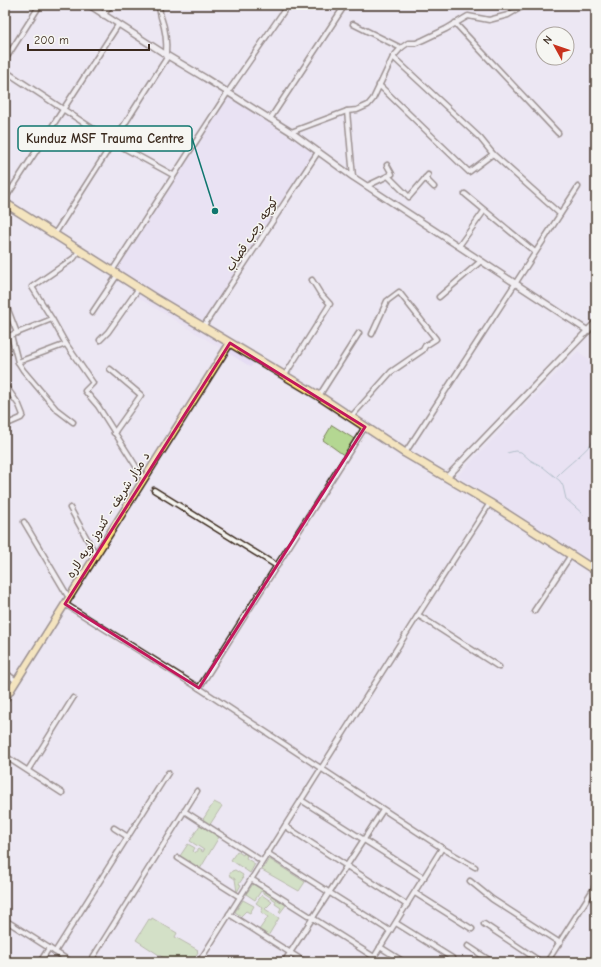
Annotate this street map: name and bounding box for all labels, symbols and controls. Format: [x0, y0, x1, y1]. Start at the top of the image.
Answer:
scale bar [28, 26, 149, 52]
north arrow [535, 26, 575, 66]
text: 200 m [34, 33, 69, 47]
text: N [540, 33, 555, 47]
callout: Kunduz MSF Trauma Centre [18, 126, 192, 151]
text: Kunduz MSF Trauma Centre [26, 131, 185, 146]
street label: کوچه رجب قصاب [223, 194, 282, 274]
street label: د مزار شریف - کندوز لویه لاره [63, 449, 153, 581]

